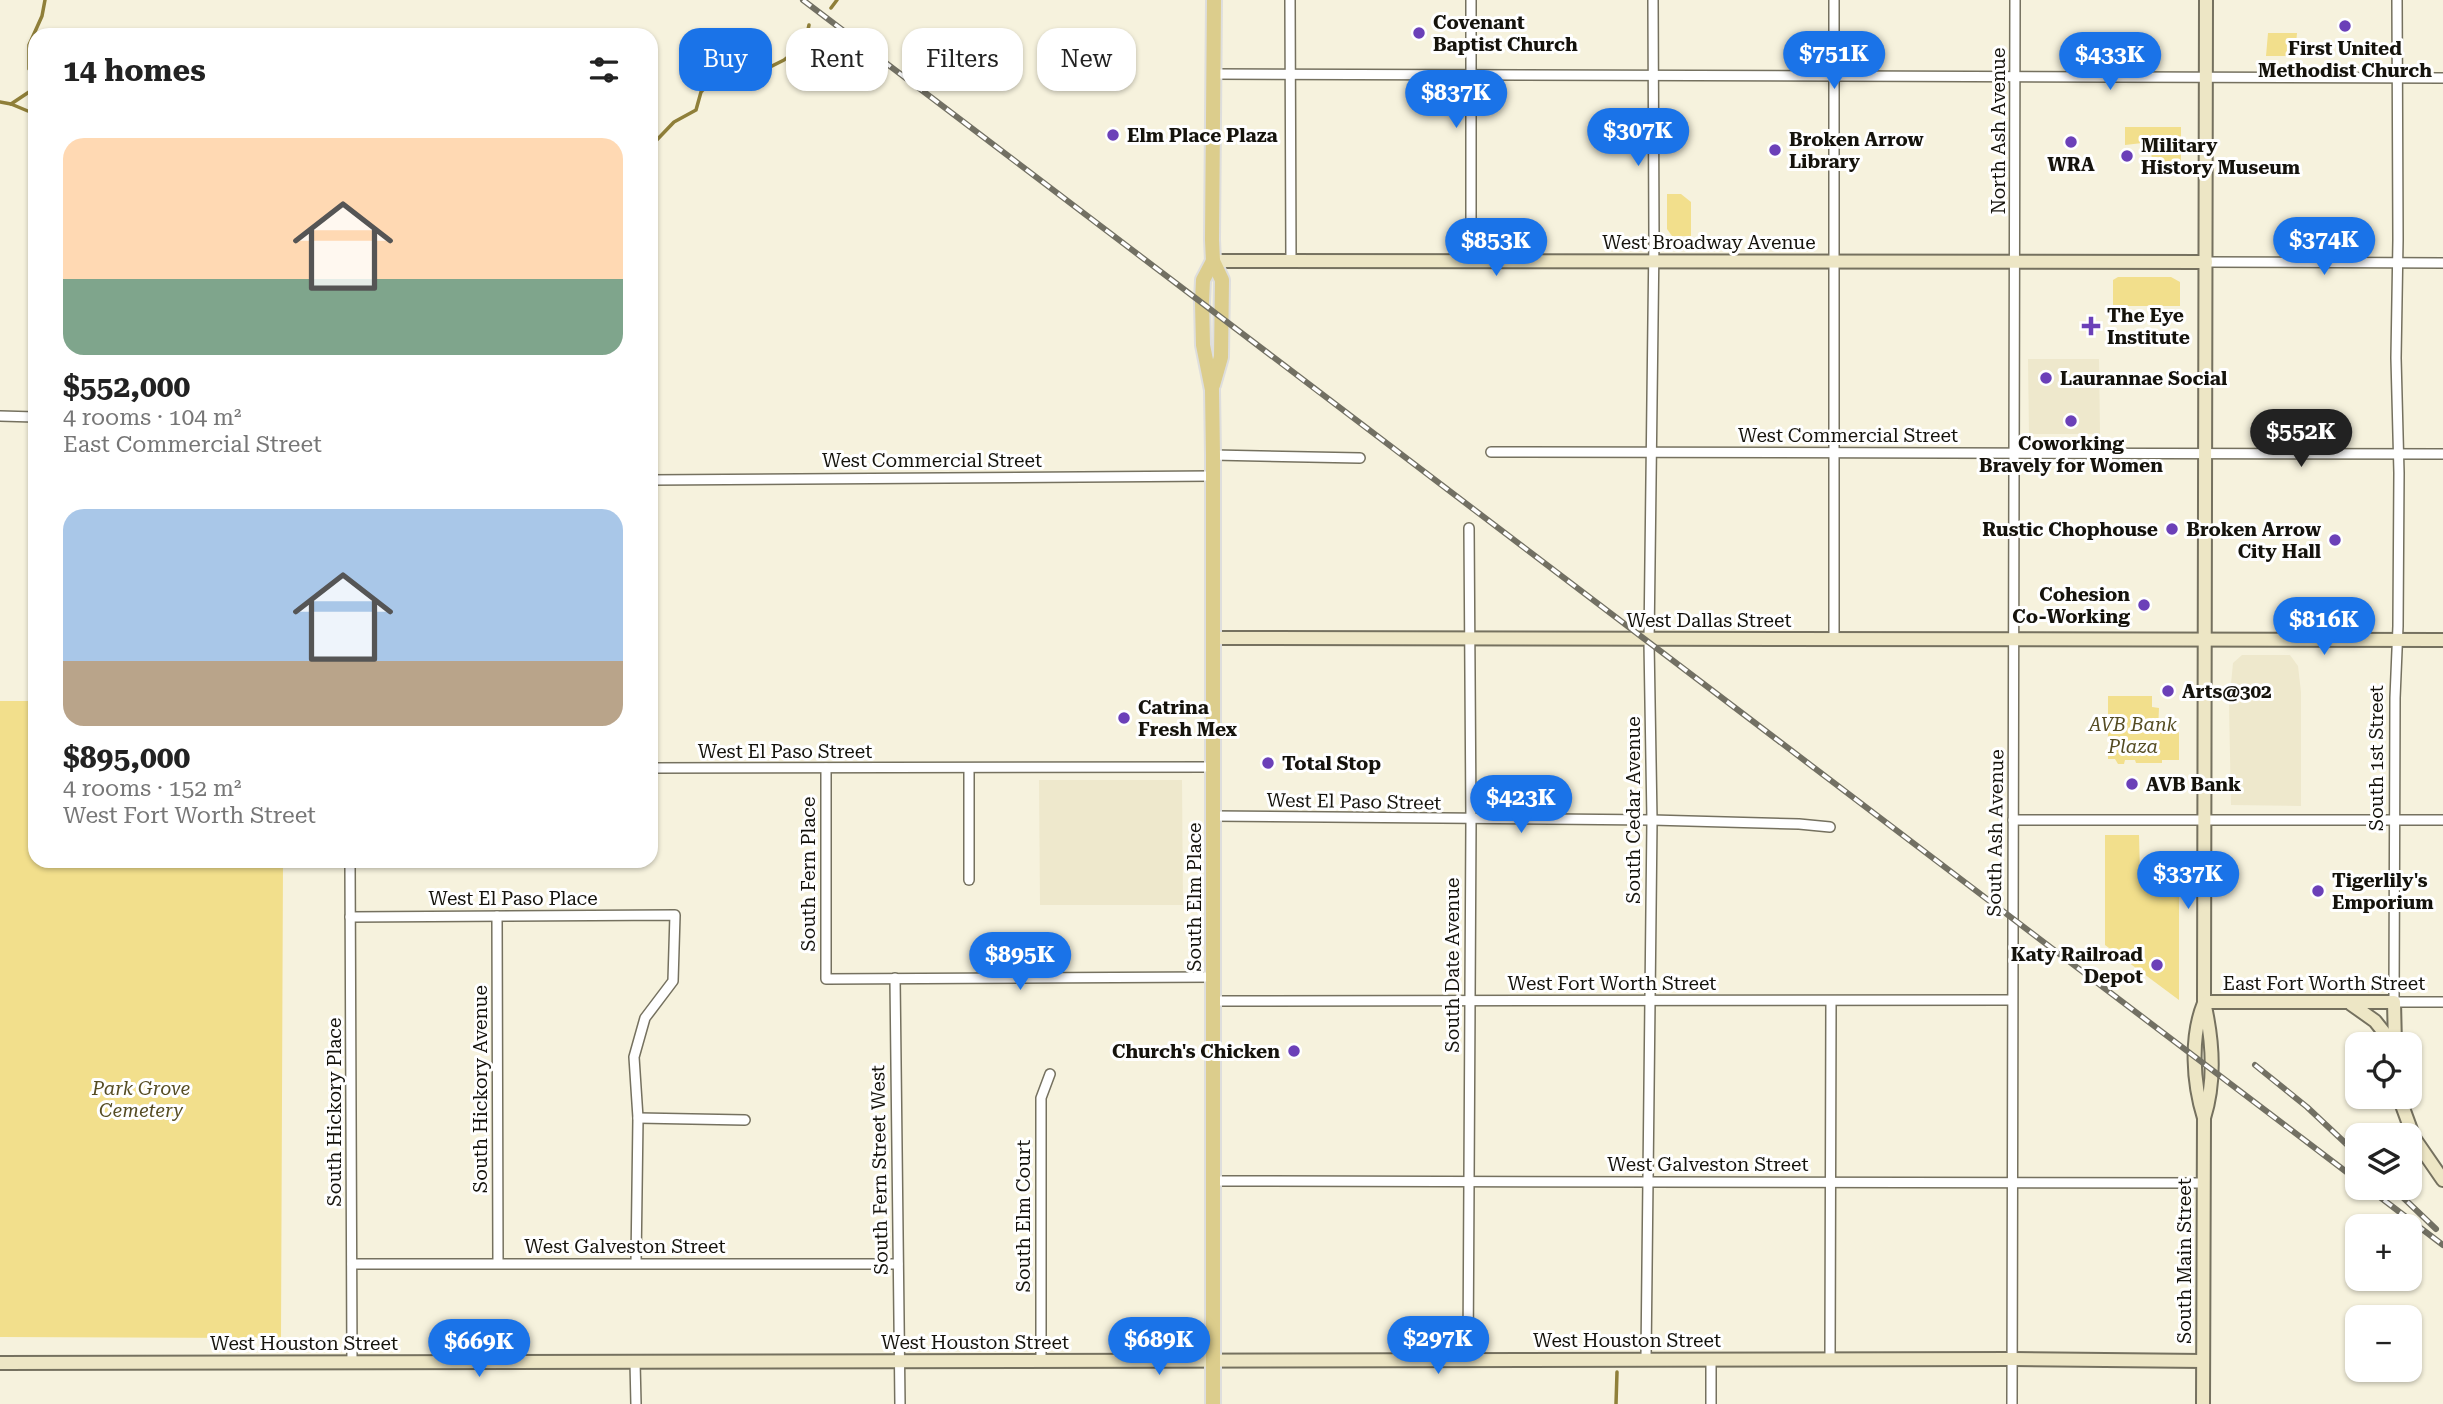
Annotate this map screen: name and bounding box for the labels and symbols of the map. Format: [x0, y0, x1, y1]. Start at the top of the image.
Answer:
place label: Covenant Baptist Church [1433, 11, 1578, 56]
marker: First United Methodist Church [2337, 18, 2353, 34]
marker: Covenant Baptist Church [1411, 25, 1427, 41]
pin: $751K [1785, 32, 1883, 91]
pin: $433K [2061, 32, 2159, 92]
place label: First United Methodist Church [2258, 37, 2432, 82]
street label: North Ash Avenue [1987, 48, 2010, 214]
pin: $837K [1407, 71, 1505, 130]
pin: $307K [1589, 108, 1687, 168]
place label: Elm Place Plaza [1127, 124, 1278, 147]
marker: Elm Place Plaza [1105, 127, 1121, 143]
place label: Broken Arrow Library [1789, 128, 1924, 173]
marker: WRA [2063, 134, 2079, 150]
place label: Military History Museum [2141, 134, 2301, 179]
marker: Broken Arrow Library [1767, 142, 1783, 158]
marker: Military History Museum [2119, 148, 2135, 164]
place label: WRA [2047, 153, 2095, 176]
pin: $853K [1447, 218, 1545, 278]
pin: $374K [2275, 218, 2373, 277]
street label: West Broadway Avenue [1602, 231, 1816, 254]
place label: The Eye Institute [2107, 304, 2190, 349]
marker: The Eye Institute [2081, 316, 2101, 336]
place label: Laurannae Social [2060, 367, 2227, 390]
marker: Laurannae Social [2038, 370, 2054, 386]
pin: $552K [2252, 410, 2350, 469]
marker: Coworking Bravely for Women [2063, 413, 2079, 429]
street label: West Commercial Street [1738, 424, 1958, 447]
place label: Coworking Bravely for Women [1979, 432, 2163, 477]
street label: West Commercial Street [822, 449, 1042, 472]
place label: Rustic Chophouse [1982, 518, 2158, 541]
place label: Broken Arrow City Hall [2186, 518, 2322, 563]
marker: Rustic Chophouse [2164, 521, 2180, 537]
marker: Broken Arrow City Hall [2327, 532, 2343, 548]
place label: Cohesion Co-Working [2012, 583, 2130, 628]
marker: Cohesion Co-Working [2136, 597, 2152, 613]
pin: $816K [2275, 598, 2373, 657]
street label: West Dallas Street [1626, 609, 1792, 632]
place label: Arts@302 [2182, 680, 2272, 703]
marker: Arts@302 [2160, 683, 2176, 699]
street label: South 1st Street [2365, 685, 2388, 831]
place label: Catrina Fresh Mex [1138, 696, 1238, 741]
marker: Catrina Fresh Mex [1116, 710, 1132, 726]
park label: AVB Bank Plaza [2088, 713, 2178, 758]
street label: South Cedar Avenue [1622, 716, 1645, 904]
street label: West El Paso Street [698, 740, 872, 763]
street label: South Ash Avenue [1983, 749, 2008, 917]
place label: Total Stop [1282, 752, 1381, 775]
marker: Total Stop [1260, 755, 1276, 771]
place label: AVB Bank [2146, 773, 2241, 796]
pin: $423K [1472, 776, 1570, 835]
marker: AVB Bank [2124, 776, 2140, 792]
street label: West El Paso Street [1267, 788, 1441, 815]
street label: South Fern Place [797, 797, 820, 951]
street label: South Elm Place [1183, 822, 1206, 972]
pin: $337K [2139, 852, 2237, 911]
place label: Tigerlily's Emporium [2332, 869, 2434, 914]
street label: South Date Avenue [1441, 878, 1464, 1052]
marker: Tigerlily's Emporium [2310, 883, 2326, 899]
street label: West El Paso Place [428, 887, 598, 910]
pin: $895K [971, 932, 1069, 992]
place label: Katy Railroad Depot [2011, 943, 2143, 988]
marker: Katy Railroad Depot [2149, 957, 2165, 973]
street label: West Fort Worth Street [1508, 972, 1716, 995]
street label: East Fort Worth Street [2223, 972, 2425, 995]
street label: South Hickory Avenue [469, 985, 492, 1193]
street label: South Hickory Place [323, 1018, 346, 1206]
place label: Church's Chicken [1112, 1040, 1280, 1063]
marker: Church's Chicken [1286, 1043, 1302, 1059]
street label: South Fern Street West [866, 1065, 893, 1275]
park label: Park Grove Cemetery [91, 1077, 190, 1122]
street label: South Elm Court [1012, 1140, 1035, 1292]
street label: West Galveston Street [1607, 1153, 1809, 1176]
street label: South Main Street [2173, 1178, 2196, 1344]
street label: West Galveston Street [524, 1235, 726, 1258]
pin: $297K [1389, 1316, 1487, 1376]
pin: $689K [1110, 1318, 1208, 1377]
pin: $669K [430, 1320, 528, 1379]
street label: West Houston Street [1533, 1329, 1721, 1352]
street label: West Houston Street [881, 1331, 1069, 1354]
street label: West Houston Street [210, 1332, 398, 1355]

